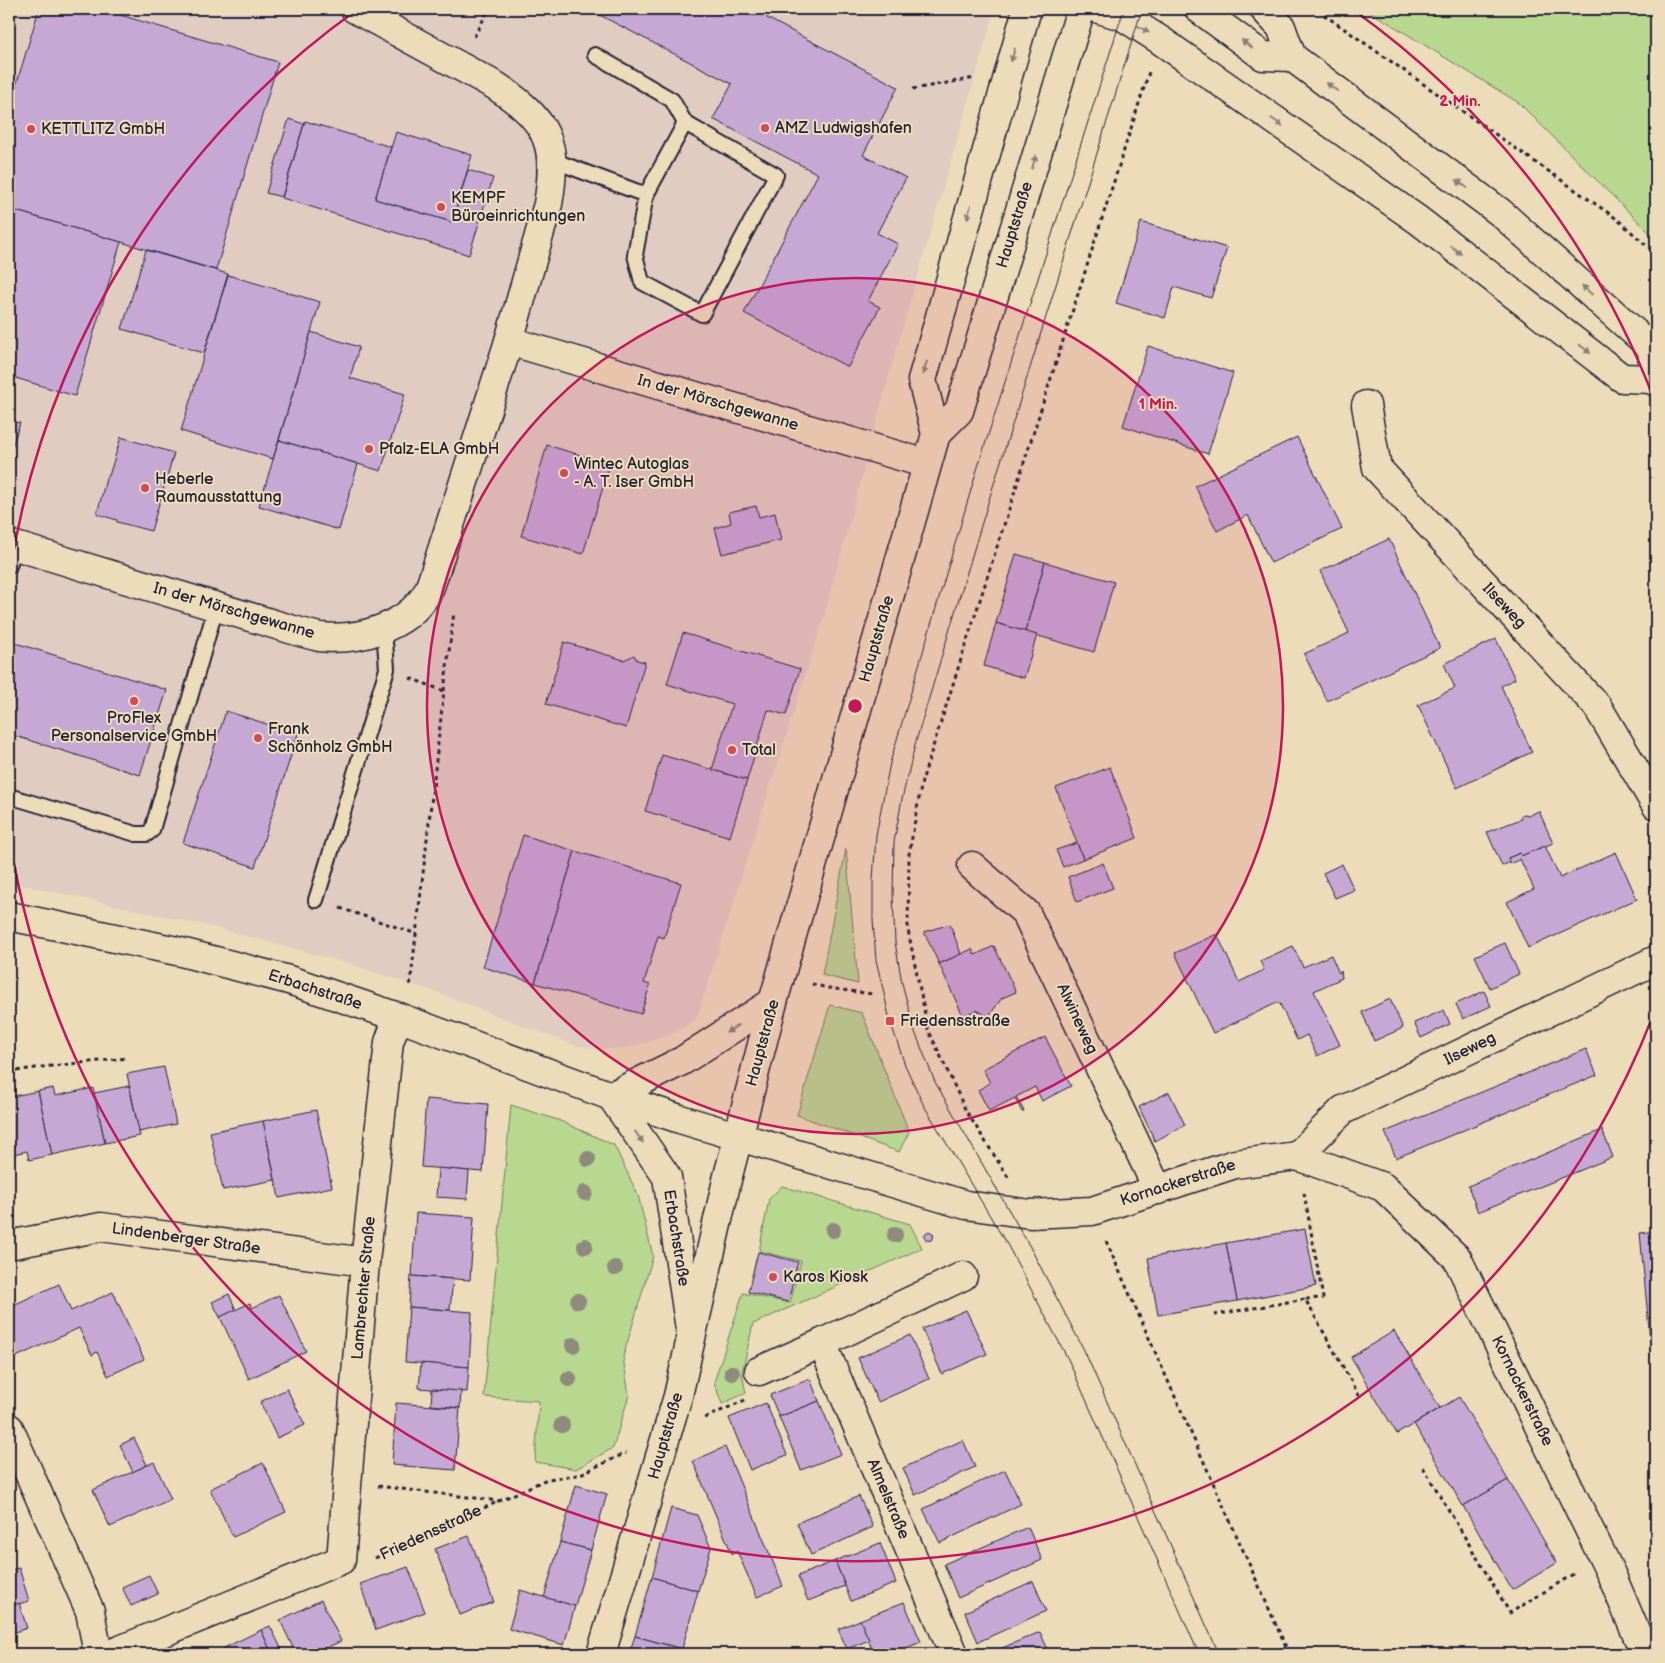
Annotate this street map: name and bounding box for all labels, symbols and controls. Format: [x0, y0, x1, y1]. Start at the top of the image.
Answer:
one-way arrow [1136, 25, 1149, 34]
one-way arrow [1241, 39, 1254, 50]
one-way arrow [1009, 48, 1017, 63]
one-way arrow [1325, 82, 1339, 92]
text: 2 Min. [1439, 92, 1481, 111]
one-way arrow [1270, 117, 1283, 127]
place label: AMZ Ludwigshafen [775, 119, 912, 138]
place label: KETTLITZ GmbH [41, 120, 165, 139]
marker: AMZ Ludwigshafen [759, 122, 771, 134]
marker: KETTLITZ GmbH [25, 123, 37, 135]
one-way arrow [1031, 154, 1039, 169]
one-way arrow [1456, 178, 1469, 189]
street label: Hauptstraße [993, 179, 1037, 270]
place label: KEMPF Büroeinrichtungen [451, 189, 585, 226]
marker: KEMPF Büroeinrichtungen [435, 201, 447, 213]
one-way arrow [965, 205, 973, 220]
one-way arrow [1449, 245, 1462, 256]
one-way arrow [1581, 284, 1594, 295]
one-way arrow [1578, 344, 1591, 355]
one-way arrow [921, 361, 929, 376]
street label: In der Mörschgewanne [635, 371, 801, 435]
text: 1 Min. [1139, 395, 1177, 414]
place label: Pfalz-ELA GmbH [379, 440, 499, 459]
marker: Pfalz-ELA GmbH [363, 443, 375, 455]
place label: Wintec Autoglas - A. T. Iser GmbH [574, 455, 694, 492]
marker: Wintec Autoglas - A. T. Iser GmbH [558, 467, 570, 479]
place label: Heberle Raumausstattung [155, 470, 282, 507]
marker: Heberle Raumausstattung [139, 482, 151, 494]
street label: In der Mörschgewanne [151, 579, 317, 643]
street label: Ilseweg [1478, 579, 1530, 633]
street label: Hauptstraße [856, 593, 899, 685]
marker: ProFlex Personalservice GmbH [128, 695, 140, 707]
centre of rings [846, 697, 864, 715]
place label: ProFlex Personalservice GmbH [51, 709, 217, 746]
place label: Frank Schönholz GmbH [268, 720, 393, 757]
marker: Frank Schönholz GmbH [252, 732, 264, 744]
place label: Total [742, 741, 776, 760]
marker: Total [726, 744, 738, 756]
street label: Erbachstraße [266, 966, 365, 1014]
street label: Alwineweg [1052, 981, 1102, 1057]
street label: Hauptstraße [742, 997, 784, 1089]
place label: Friedensstraße [900, 1012, 1010, 1031]
marker: Friedensstraße [884, 1015, 896, 1027]
one-way arrow [726, 1024, 739, 1034]
street label: Ilseweg [1441, 1028, 1499, 1070]
one-way arrow [634, 1130, 644, 1143]
street label: Kornackerstraße [1118, 1155, 1239, 1211]
street label: Erbachstraße [659, 1188, 693, 1288]
street label: Lambrechter Straße [348, 1215, 380, 1360]
street label: Lindenberger Straße [111, 1219, 262, 1259]
place label: Karos Kiosk [783, 1268, 868, 1287]
marker: Karos Kiosk [767, 1271, 779, 1283]
street label: Kornackerstraße [1487, 1333, 1557, 1450]
street label: Hauptstraße [645, 1390, 688, 1482]
street label: Almelstraße [863, 1456, 914, 1542]
street label: Friedensstraße [377, 1501, 485, 1565]

